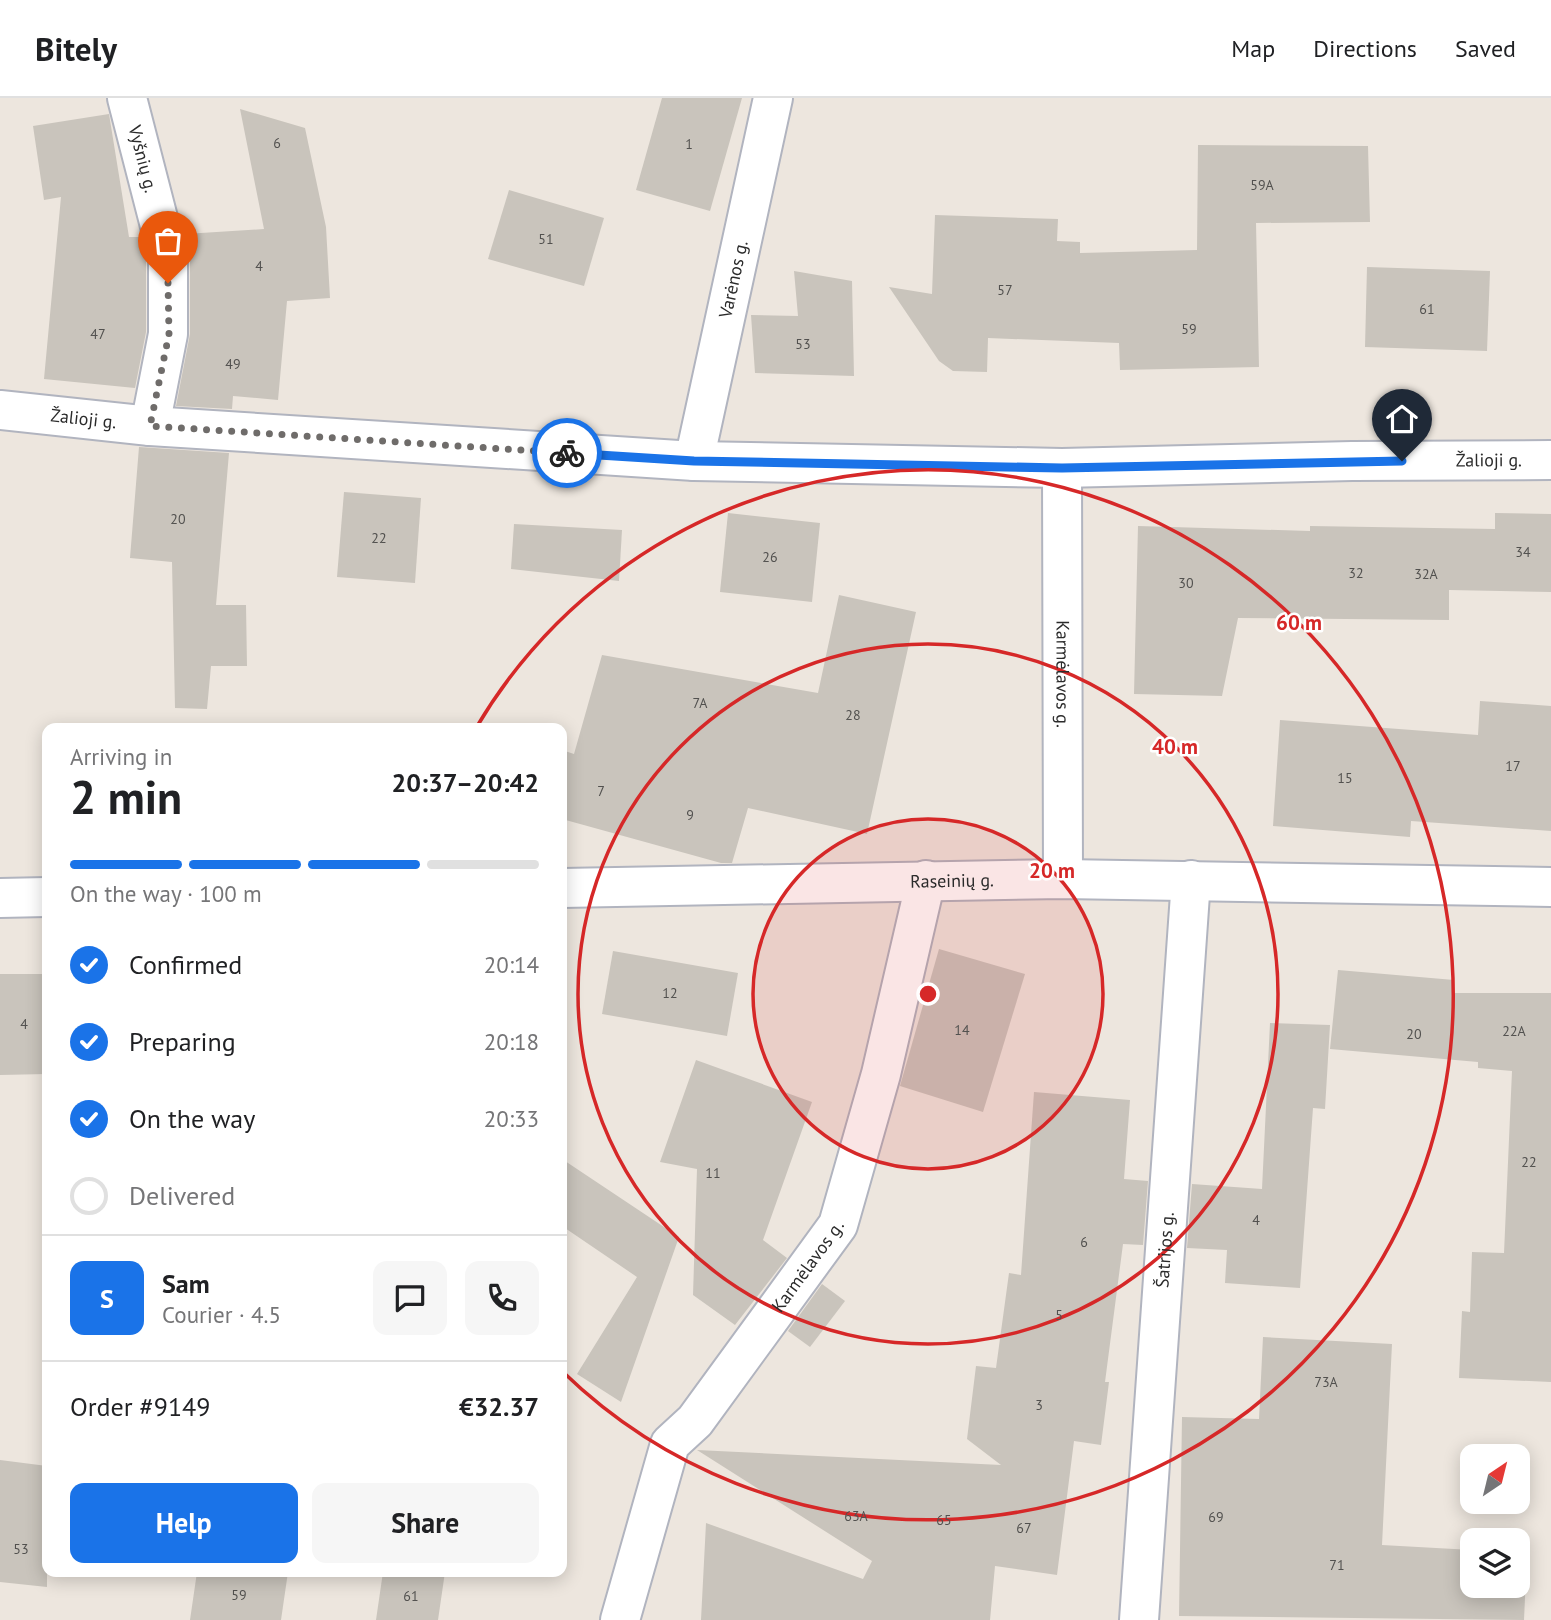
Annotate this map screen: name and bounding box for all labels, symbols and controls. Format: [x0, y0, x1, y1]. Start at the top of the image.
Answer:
text: Bitely [35, 27, 117, 70]
text: Map [1231, 33, 1275, 64]
text: Directions [1313, 33, 1417, 64]
text: Saved [1455, 33, 1516, 64]
street label: Vyšnių g. [123, 122, 163, 195]
house number: 6 [273, 134, 281, 152]
house number: 1 [685, 135, 693, 153]
house number: 59A [1250, 176, 1275, 194]
pin [138, 211, 198, 283]
icon: bag [149, 222, 187, 260]
house number: 51 [538, 230, 554, 248]
street label: Varėnos g. [713, 238, 753, 321]
house number: 4 [255, 257, 263, 275]
house number: 57 [997, 281, 1013, 299]
house number: 61 [1419, 300, 1435, 318]
house number: 59 [1181, 320, 1197, 338]
house number: 47 [90, 325, 106, 343]
house number: 53 [795, 335, 811, 353]
house number: 49 [225, 355, 241, 373]
pin [1372, 389, 1432, 461]
icon: home [1383, 400, 1421, 438]
street label: Žalioji g. [49, 403, 118, 433]
courier [532, 418, 602, 488]
icon: bike [548, 434, 586, 472]
street label: Žalioji g. [1456, 448, 1522, 471]
house number: 20 [170, 510, 186, 528]
house number: 22 [371, 529, 387, 547]
house number: 34 [1515, 543, 1531, 561]
house number: 26 [762, 548, 778, 566]
house number: 32 [1348, 564, 1364, 582]
house number: 32A [1414, 565, 1439, 583]
house number: 30 [1178, 574, 1194, 592]
text: 60 m [1276, 609, 1322, 636]
street label: Karmėlavos g. [1051, 620, 1075, 728]
house number: 7A [692, 694, 708, 712]
house number: 28 [845, 706, 861, 724]
text: 40 m [1152, 733, 1198, 760]
text: Arriving in [70, 742, 172, 771]
house number: 17 [1505, 757, 1521, 775]
text: 20:37–20:42 [392, 766, 539, 799]
text: 2 min [70, 767, 182, 827]
house number: 15 [1337, 769, 1353, 787]
house number: 7 [597, 782, 605, 800]
house number: 9 [686, 806, 694, 824]
text: 20 m [1029, 857, 1075, 884]
street label: Raseinių g. [910, 868, 994, 893]
text: On the way · 100 m [70, 879, 262, 908]
icon: check [70, 946, 108, 984]
text: Confirmed [129, 948, 242, 981]
text: 20:14 [484, 950, 539, 979]
centre of rings [916, 982, 940, 1006]
house number: 12 [662, 984, 678, 1002]
house number: 4 [20, 1015, 28, 1033]
house number: 14 [954, 1021, 970, 1039]
house number: 22A [1502, 1022, 1527, 1040]
icon: check [70, 1023, 108, 1061]
text: Preparing [129, 1025, 236, 1058]
house number: 20 [1406, 1025, 1422, 1043]
text: 20:18 [484, 1027, 539, 1056]
icon: check [70, 1100, 108, 1138]
text: On the way [129, 1102, 255, 1135]
text: 20:33 [484, 1104, 539, 1133]
house number: 22 [1521, 1153, 1537, 1171]
house number: 11 [705, 1164, 721, 1182]
text: Delivered [129, 1179, 235, 1212]
street label: Šatrijos g. [1150, 1211, 1179, 1289]
house number: 4 [1252, 1211, 1260, 1229]
street label: Karmėlavos g. [766, 1219, 849, 1317]
house number: 6 [1080, 1233, 1088, 1251]
button: chat [373, 1261, 447, 1335]
button: phone [465, 1261, 539, 1335]
text: Sam [162, 1267, 210, 1300]
text: S [100, 1282, 114, 1315]
text: Courier · 4.5 [162, 1300, 281, 1329]
house number: 5 [1055, 1306, 1063, 1324]
house number: 73A [1314, 1373, 1339, 1391]
text: Order #9149 [70, 1390, 210, 1423]
text: €32.37 [459, 1390, 539, 1423]
house number: 3 [1035, 1396, 1043, 1414]
north arrow [1460, 1444, 1530, 1514]
map controls [1460, 1444, 1530, 1598]
button: Help [70, 1483, 298, 1563]
button: Share [312, 1483, 539, 1563]
house number: 63A [844, 1507, 869, 1525]
house number: 69 [1208, 1508, 1224, 1526]
house number: 65 [936, 1511, 952, 1529]
house number: 67 [1016, 1519, 1032, 1537]
button: layers [1460, 1528, 1530, 1598]
house number: 53 [13, 1540, 29, 1558]
house number: 71 [1329, 1556, 1345, 1574]
house number: 59 [231, 1586, 247, 1604]
house number: 61 [403, 1587, 419, 1605]

